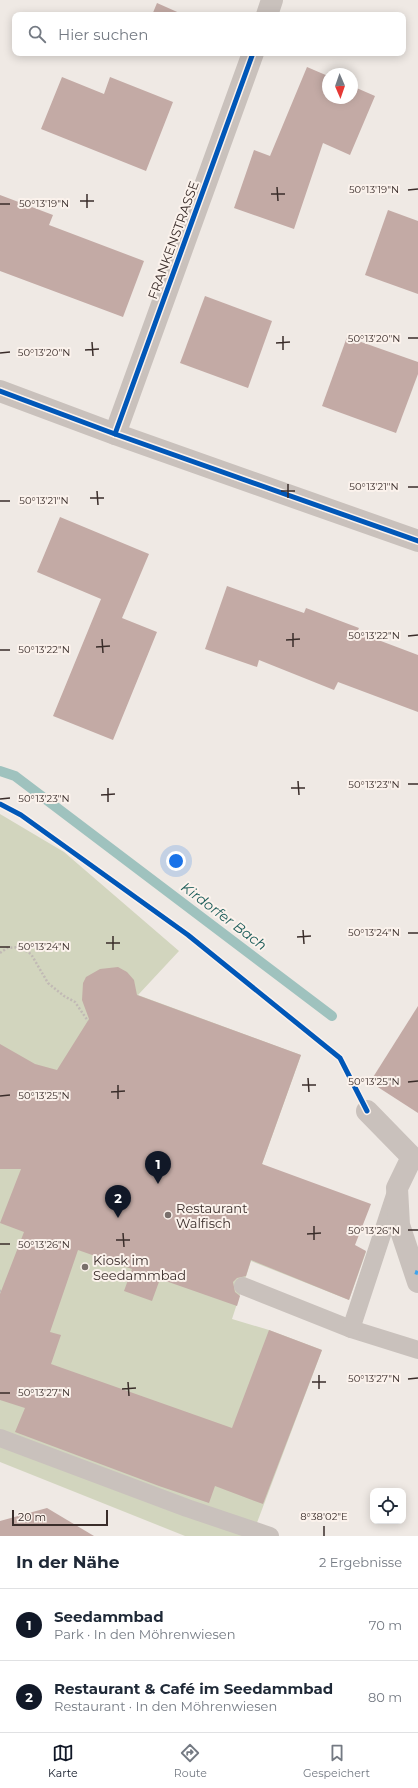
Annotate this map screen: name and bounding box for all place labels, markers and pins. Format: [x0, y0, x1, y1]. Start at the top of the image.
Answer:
pin: 1 [145, 1151, 171, 1184]
pin: 2 [105, 1185, 131, 1218]
place label: Restaurant Walfisch [176, 1200, 247, 1231]
marker: Restaurant Walfisch [163, 1210, 173, 1220]
place label: Kiosk im Seedammbad [93, 1252, 186, 1283]
marker: Kiosk im Seedammbad [80, 1262, 90, 1272]

